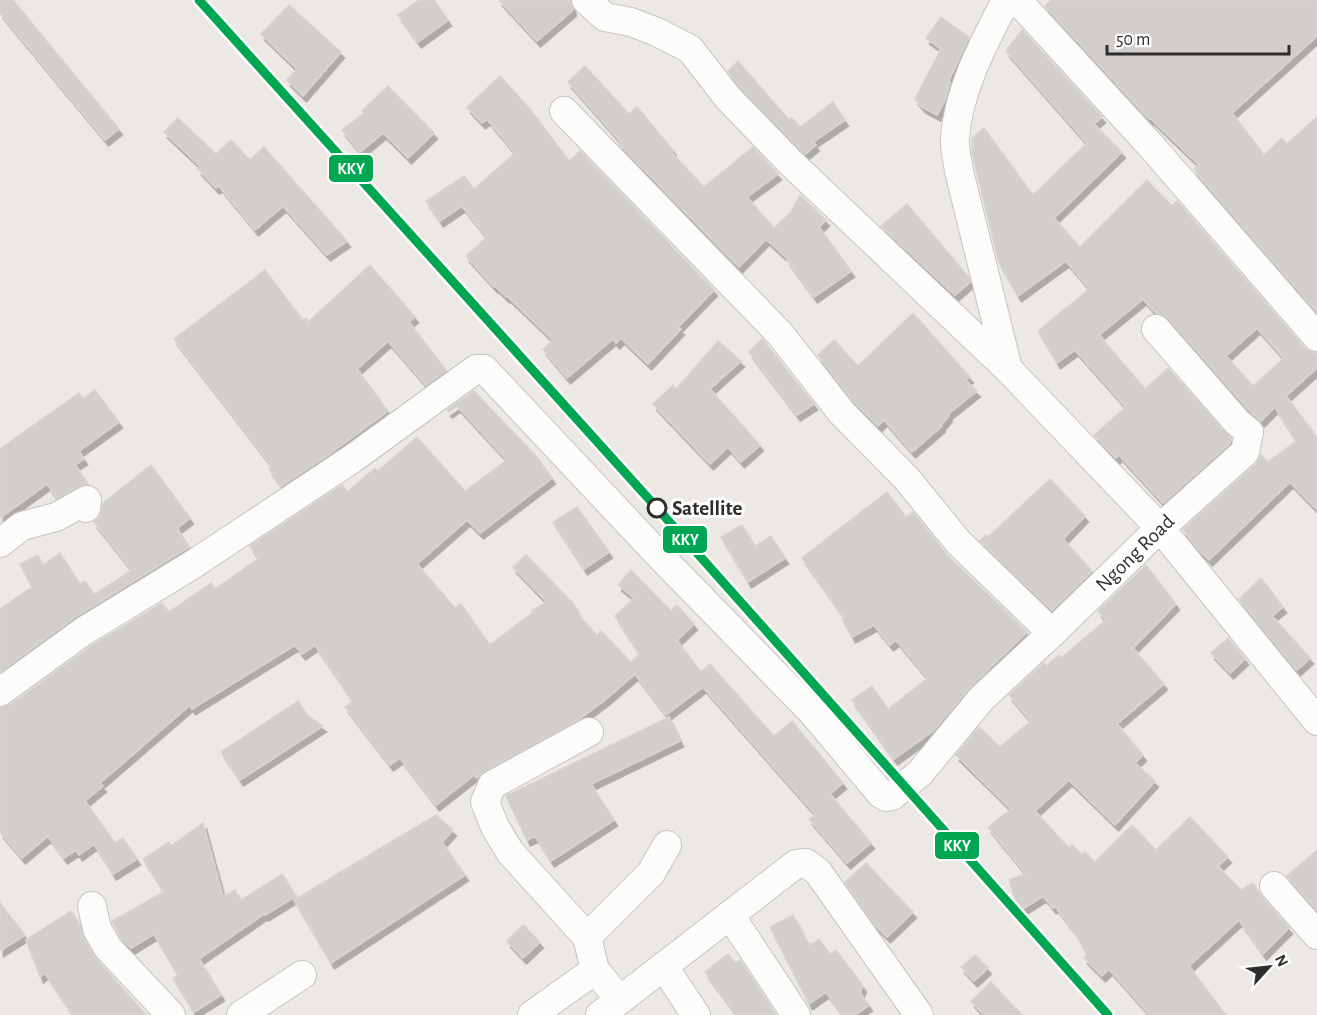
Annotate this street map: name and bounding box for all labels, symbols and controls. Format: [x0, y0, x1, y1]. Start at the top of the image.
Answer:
scale bar [1107, 18, 1288, 56]
text: 50 m [1116, 31, 1150, 49]
line badge: KKY [328, 154, 374, 183]
text: KKY [337, 161, 365, 177]
marker: Satellite [647, 498, 667, 518]
place label: Satellite [672, 498, 742, 519]
street label: Ngong Road [1092, 510, 1179, 595]
line badge: KKY [662, 525, 708, 554]
text: KKY [671, 532, 699, 548]
line badge: KKY [934, 831, 980, 860]
text: KKY [943, 838, 971, 854]
north arrow [1239, 937, 1299, 997]
text: N [1272, 952, 1291, 969]

